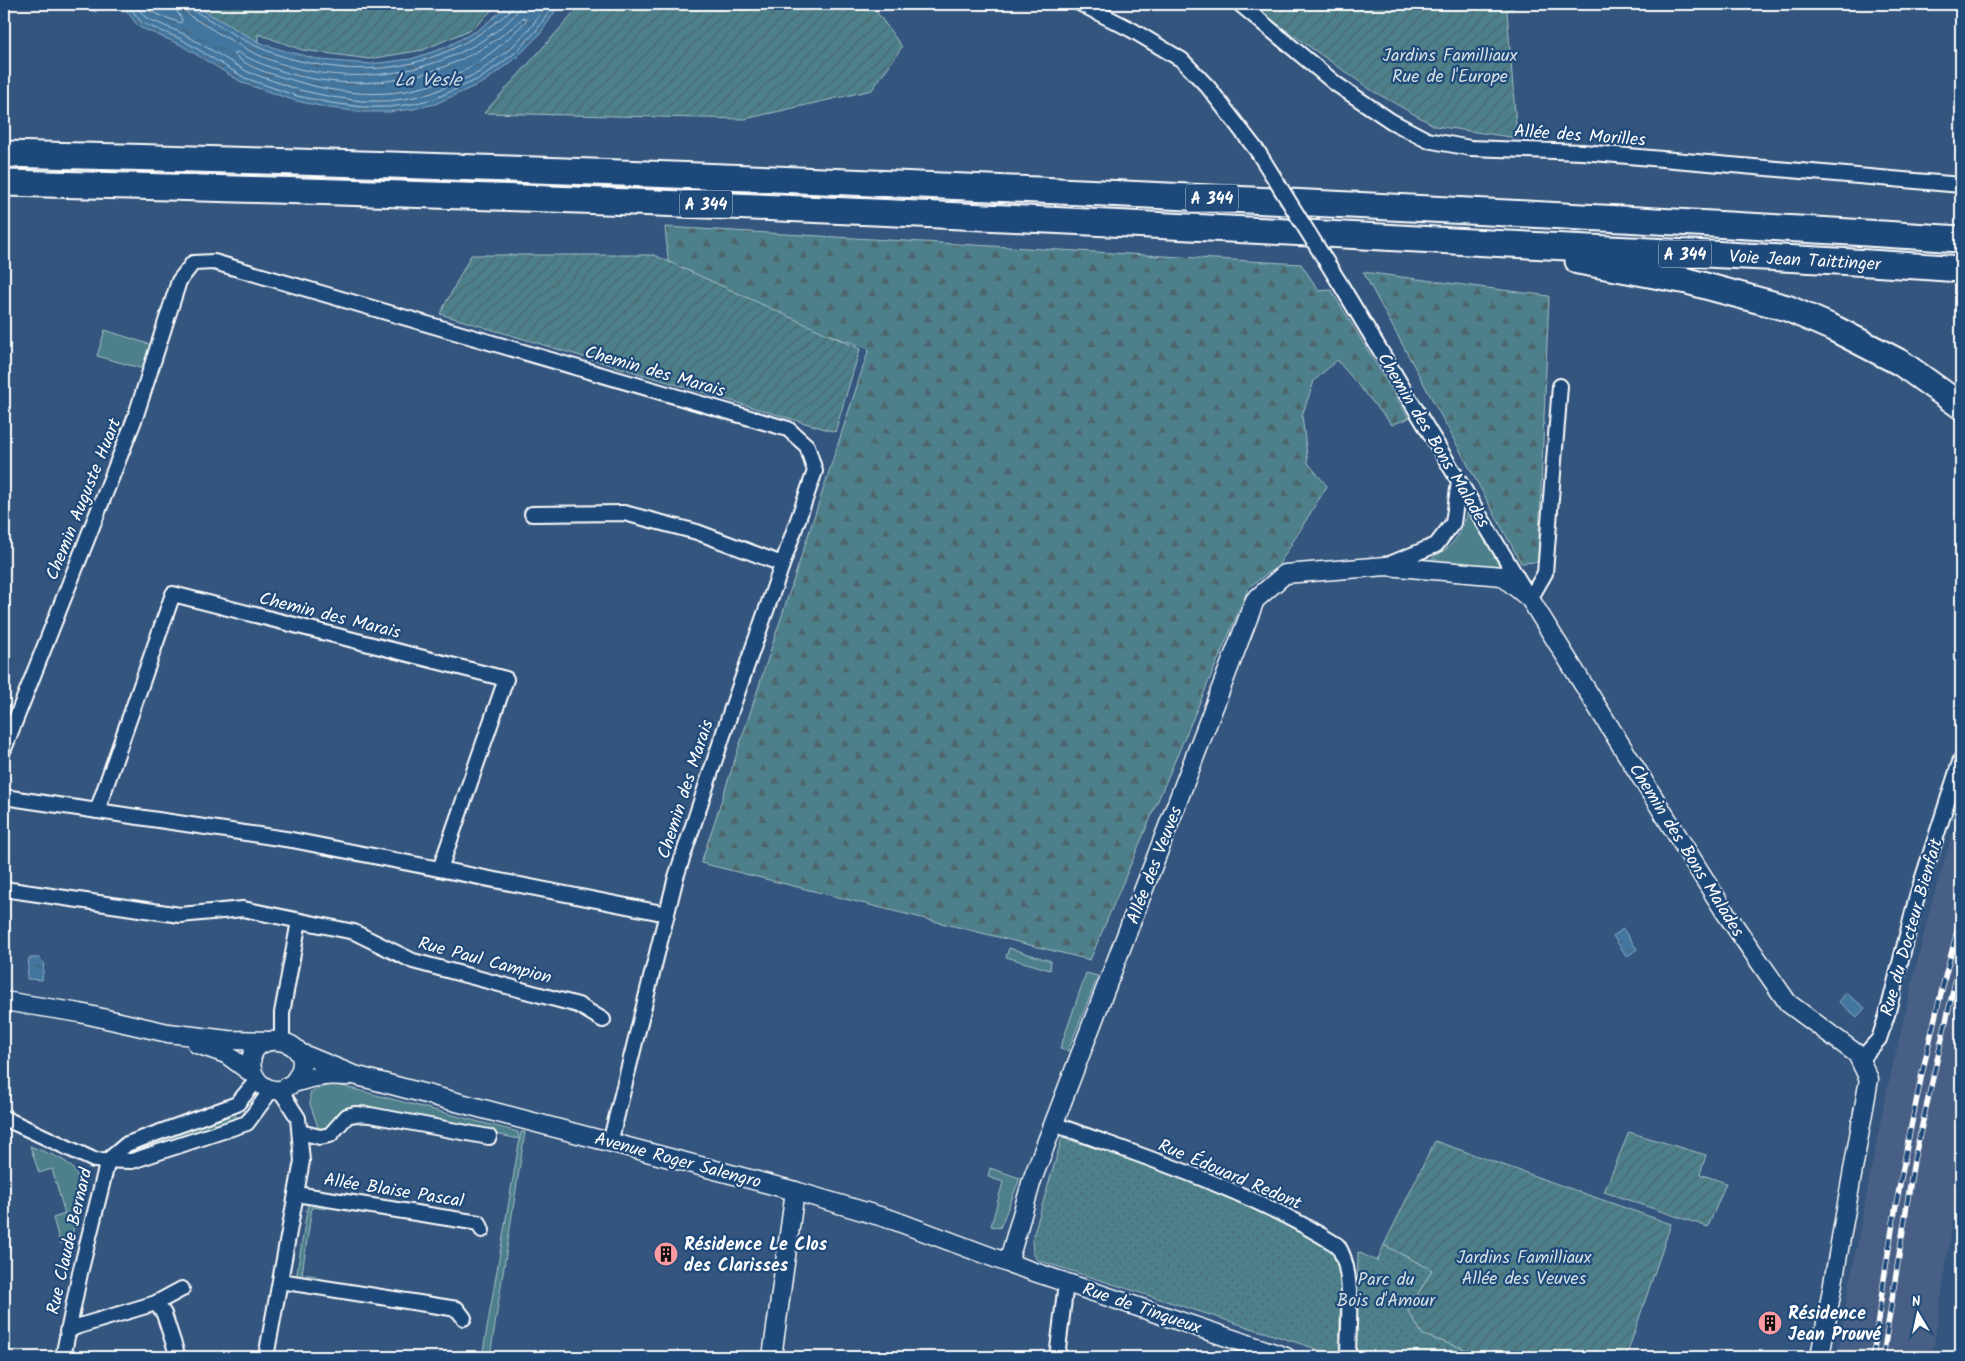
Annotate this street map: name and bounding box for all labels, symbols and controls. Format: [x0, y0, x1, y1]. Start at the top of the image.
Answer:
park label: Jardins Familliaux Rue de l'Europe [1383, 42, 1518, 92]
water label: La Vesle [395, 66, 464, 96]
street label: Allée des Morilles [1513, 117, 1647, 156]
road number: A 344 [1186, 184, 1238, 212]
road number: A 344 [680, 190, 732, 218]
road number: A 344 [1659, 240, 1711, 268]
street label: Voie Jean Taittinger [1728, 243, 1883, 280]
street label: Chemin des Marais [581, 339, 729, 406]
street label: Chemin des Bons Malades [1369, 347, 1497, 534]
street label: Chemin Auguste Huart [39, 413, 131, 585]
street label: Chemin des Marais [256, 585, 404, 648]
street label: Chemin des Marais [650, 716, 723, 863]
street label: Chemin des Bons Malades [1620, 758, 1751, 944]
street label: Allée des Veuves [1120, 802, 1191, 929]
street label: Rue du Docteur Bienfait [1873, 834, 1952, 1020]
street label: Rue Paul Campion [415, 930, 555, 993]
street label: Avenue Roger Salengro [591, 1125, 764, 1198]
street label: Rue Édouard Redont [1153, 1132, 1307, 1219]
street label: Rue Claude Bernard [40, 1164, 102, 1317]
street label: Allée Blaise Pascal [322, 1166, 466, 1217]
place label: Résidence Le Clos des Clarisses [684, 1231, 828, 1281]
building icon: Résidence Le Clos des Clarisses [653, 1241, 679, 1267]
park label: Jardins Familliaux Allée des Veuves [1457, 1244, 1592, 1294]
park label: Parc du Bois d'Amour [1337, 1266, 1436, 1316]
street label: Rue de Tinqueux [1078, 1276, 1205, 1343]
north arrow [1892, 1288, 1942, 1338]
text: N [1910, 1291, 1922, 1314]
place label: Résidence Jean Prouvé [1788, 1300, 1882, 1350]
building icon: Résidence Jean Prouvé [1757, 1310, 1783, 1336]

